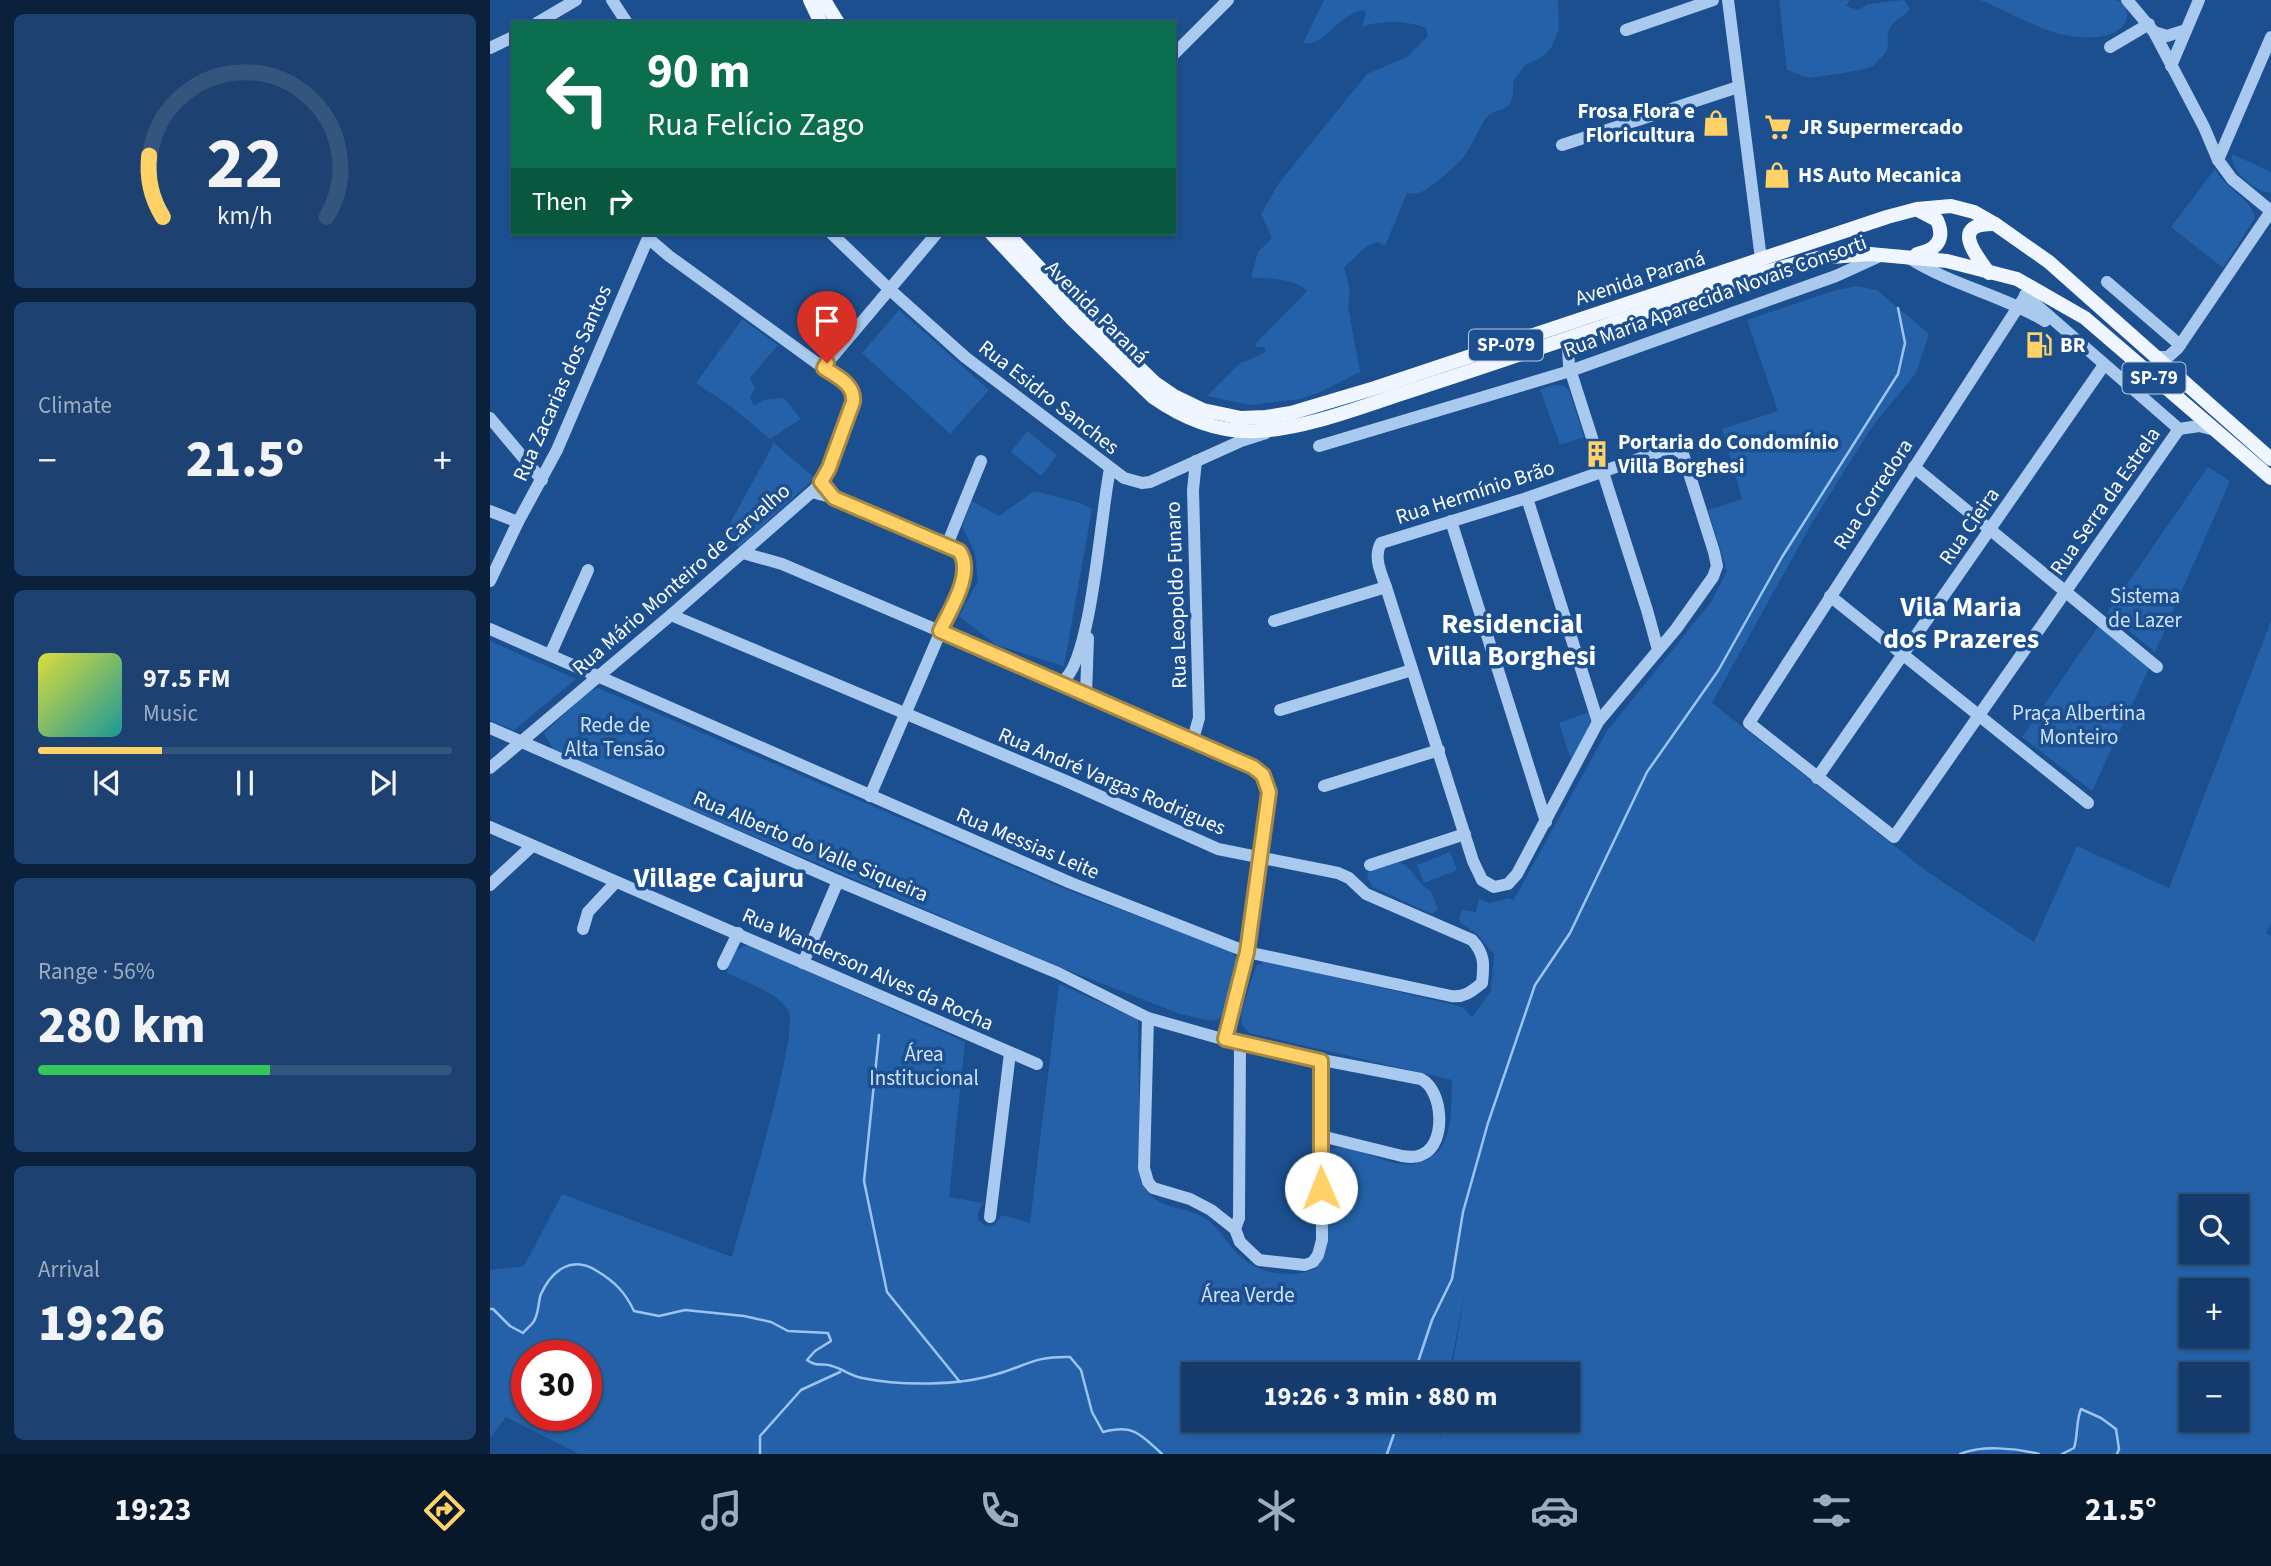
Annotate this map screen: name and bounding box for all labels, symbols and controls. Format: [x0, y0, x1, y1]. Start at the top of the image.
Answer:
text: 90 m [647, 37, 751, 107]
icon: left [532, 49, 623, 140]
place label: Frosa Flora e Floricultura [1578, 96, 1695, 150]
text: Rua Felício Zago [647, 102, 865, 148]
shop icon: Frosa Flora e Floricultura [1701, 108, 1731, 138]
text: 22 [207, 112, 283, 216]
supermarket icon: JR Supermercado [1763, 112, 1793, 142]
place label: JR Supermercado [1799, 112, 1963, 142]
shop icon: HS Auto Mecanica [1762, 160, 1792, 190]
place label: HS Auto Mecanica [1798, 160, 1962, 190]
icon: right [601, 182, 639, 220]
text: Then [532, 183, 587, 220]
text: km/h [217, 198, 273, 234]
street label: Rua Maria Aparecida Novais Consorti [1559, 227, 1871, 365]
street label: Avenida Paraná [1571, 243, 1709, 313]
street label: Avenida Paraná [1038, 253, 1156, 371]
street label: Rua Zacarias dos Santos [505, 280, 619, 486]
pin [797, 291, 857, 363]
icon: arrive [808, 302, 846, 340]
road number: SP-079 [1469, 330, 1543, 360]
fuel station icon: BR [2024, 330, 2054, 360]
place label: BR [2060, 330, 2086, 360]
street label: Rua Esidro Sanches [972, 333, 1126, 462]
road number: SP-79 [2122, 362, 2186, 394]
text: Climate [38, 389, 112, 422]
street label: Rua Serra da Estrela [2043, 421, 2167, 581]
text: 21.5° [186, 423, 304, 497]
place label: Portaria do Condomínio Villa Borghesi [1617, 427, 1839, 481]
street label: Rua Corredora [1826, 433, 1920, 555]
text: − [38, 434, 57, 488]
text: + [433, 434, 452, 488]
building icon: Portaria do Condomínio Villa Borghesi [1582, 439, 1612, 469]
street label: Rua Hermínio Brão [1392, 452, 1558, 532]
street label: Rua Mário Monteiro de Carvalho [565, 476, 797, 682]
street label: Rua Cieira [1931, 481, 2007, 571]
street label: Rua Leopoldo Funaro [1158, 501, 1194, 689]
park label: Sistema de Lazer [2108, 581, 2182, 635]
district label: Vila Maria dos Prazeres [1883, 587, 2039, 659]
district label: Residencial Villa Borghesi [1427, 604, 1596, 676]
text: 97.5 FM [143, 660, 231, 697]
text: Music [143, 697, 198, 730]
park label: Praça Albertina Monteiro [2012, 698, 2146, 752]
park label: Rede de Alta Tensão [565, 710, 665, 764]
street label: Rua André Vargas Rodrigues [994, 719, 1231, 843]
icon: previous [88, 764, 126, 802]
icon: pause [226, 764, 264, 802]
icon: next [364, 764, 402, 802]
street label: Rua Alberto do Valle Siqueira [689, 783, 933, 909]
street label: Rua Messias Leite [952, 799, 1104, 887]
district label: Village Cajuru [633, 858, 804, 898]
street label: Rua Wanderson Alves da Rocha [737, 900, 999, 1038]
text: Range · 56% [38, 955, 155, 988]
text: 280 km [38, 989, 206, 1063]
park label: Área Institucional [869, 1039, 979, 1093]
position arrow [1284, 1151, 1358, 1225]
map controls [2179, 1194, 2249, 1432]
button: search [2179, 1194, 2249, 1264]
text: Arrival [38, 1253, 100, 1286]
button: + [2179, 1278, 2249, 1348]
park label: Área Verde [1201, 1280, 1295, 1310]
text: 19:26 [38, 1287, 165, 1361]
speed limit sign: 30 [511, 1340, 602, 1431]
button: − [2179, 1362, 2249, 1432]
text: 19:26 · 3 min · 880 m [1264, 1378, 1497, 1415]
icon: directions [420, 1486, 469, 1535]
icon: music [697, 1486, 746, 1535]
icon: phone [975, 1486, 1024, 1535]
icon: climate [1252, 1486, 1301, 1535]
icon: car [1530, 1486, 1579, 1535]
icon: filters [1807, 1486, 1856, 1535]
text: 19:23 [114, 1487, 191, 1533]
text: 21.5° [2085, 1487, 2157, 1533]

